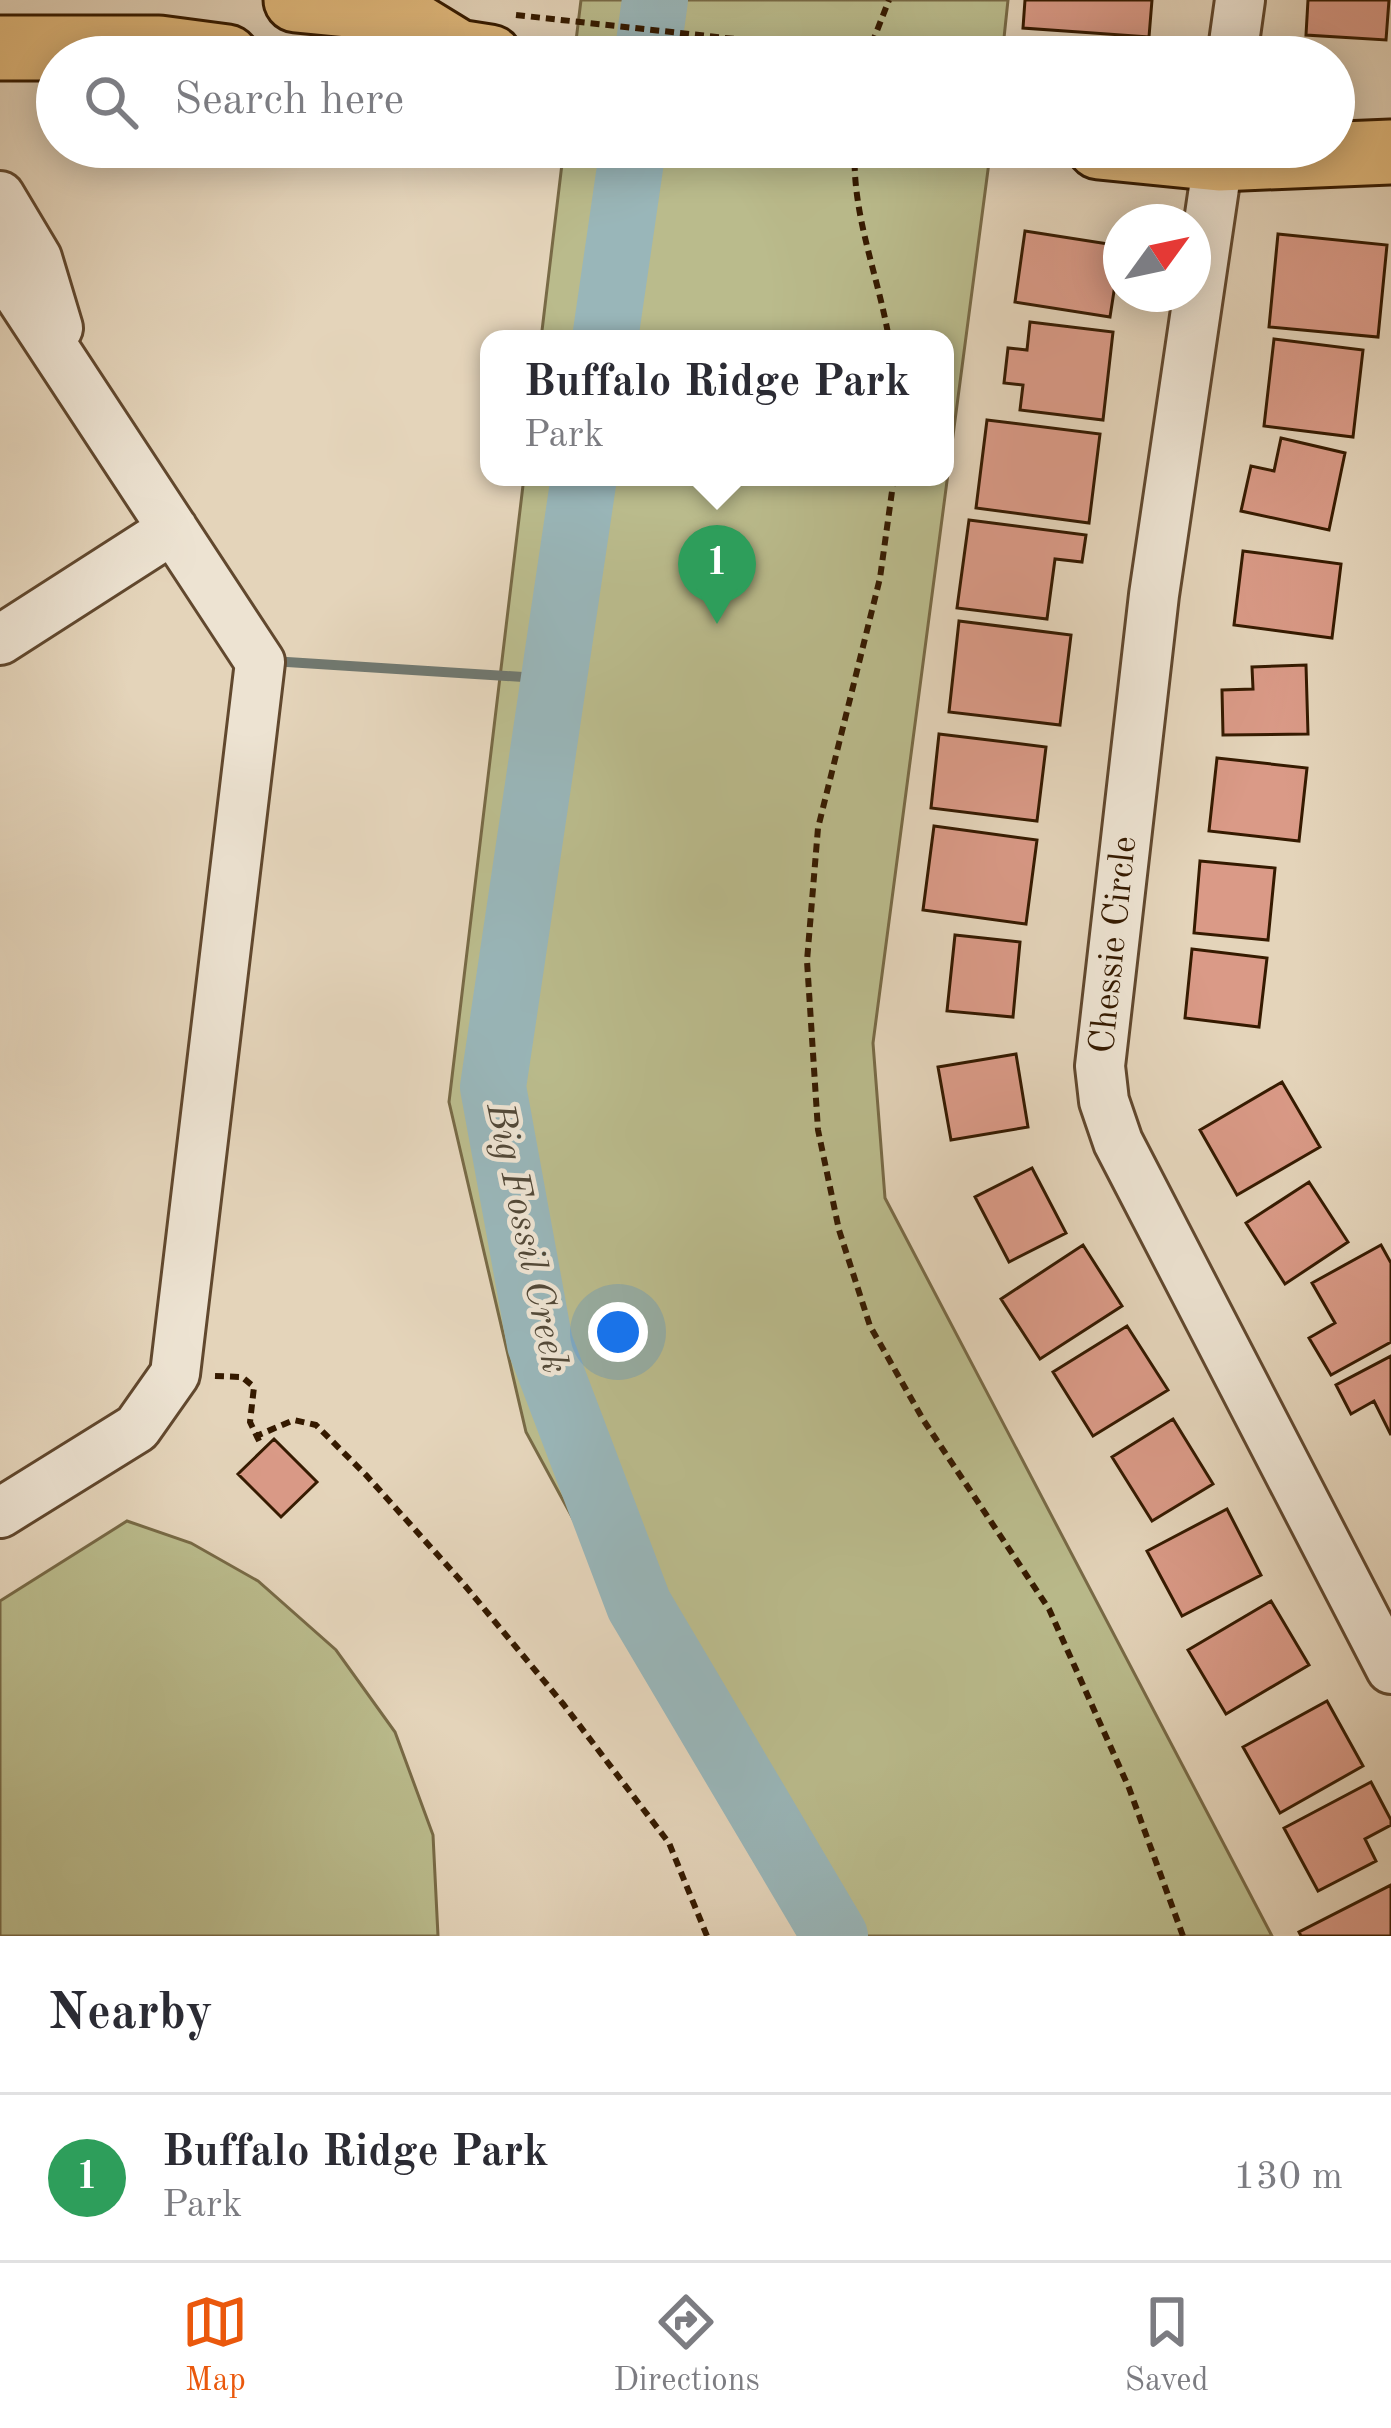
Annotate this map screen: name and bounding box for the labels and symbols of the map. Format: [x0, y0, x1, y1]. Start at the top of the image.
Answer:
north arrow [1103, 204, 1211, 312]
pin: 1 [678, 525, 756, 624]
street label: Chessie Circle [1086, 834, 1144, 1056]
water label: Big Fossil Creek [478, 1098, 574, 1377]
your location [588, 1302, 648, 1362]

